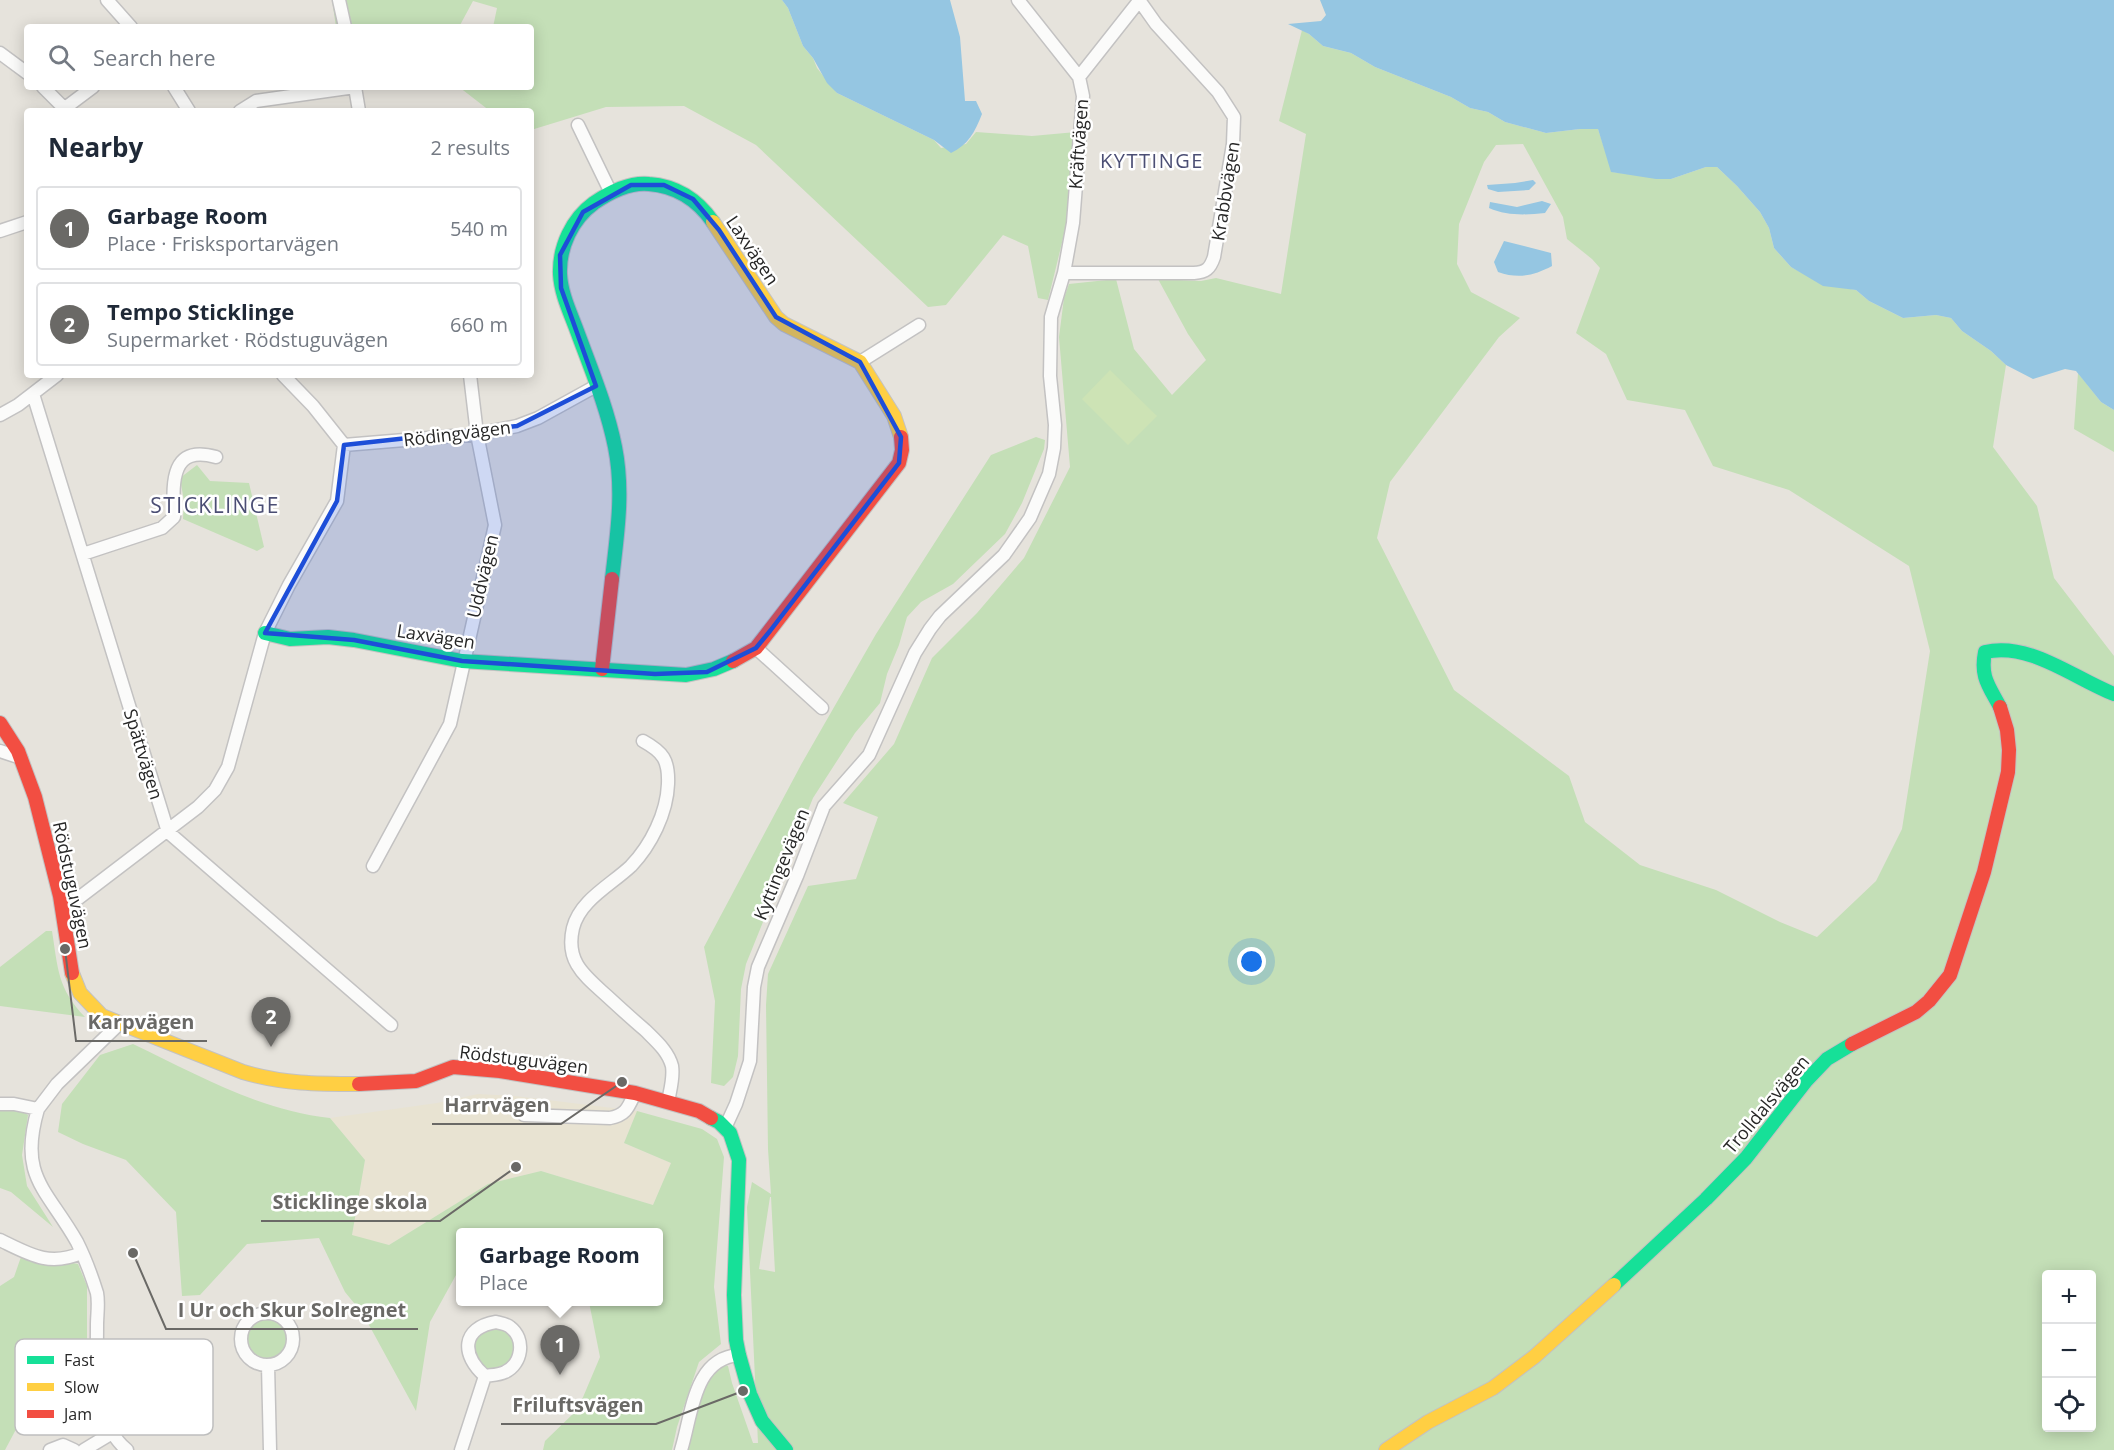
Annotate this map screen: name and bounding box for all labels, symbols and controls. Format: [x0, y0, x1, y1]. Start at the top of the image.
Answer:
search box [24, 24, 534, 90]
icon: search [45, 41, 78, 74]
text: Search here [93, 42, 216, 72]
street label: Kräftvägen [1063, 98, 1093, 190]
text: Nearby [48, 129, 143, 165]
text: 2 results [430, 134, 510, 161]
street label: Krabbvägen [1205, 140, 1245, 242]
district label: KYTTINGE [1100, 147, 1204, 174]
text: Garbage Room [107, 200, 268, 230]
street label: Laxvägen [721, 211, 785, 289]
text: 1 [64, 215, 75, 242]
text: 540 m [450, 215, 508, 242]
text: Place · Frisksportarvägen [107, 230, 339, 257]
text: Tempo Sticklinge [107, 296, 294, 326]
text: 2 [64, 311, 75, 338]
text: 660 m [450, 311, 508, 338]
text: Supermarket · Rödstuguvägen [107, 326, 388, 353]
street label: Rödingvägen [402, 414, 512, 452]
district label: STICKLINGE [150, 491, 280, 519]
street label: Uddvägen [461, 532, 503, 620]
street label: Laxvägen [395, 618, 477, 654]
street label: Spättvägen [119, 706, 169, 802]
street label: Kyttingevägen [748, 805, 814, 923]
street label: Rödstuguvägen [48, 819, 98, 951]
your location [1237, 947, 1266, 976]
pin: 2 [252, 998, 290, 1047]
callout: Karpvägen [76, 1003, 207, 1041]
text: Karpvägen [88, 1008, 194, 1035]
street label: Rödstuguvägen [458, 1039, 590, 1079]
street label: Trolldalsvägen [1718, 1050, 1814, 1158]
callout: Harrvägen [432, 1086, 561, 1124]
text: Harrvägen [444, 1091, 550, 1118]
callout: Sticklinge skola [261, 1183, 440, 1221]
text: Sticklinge skola [272, 1188, 428, 1215]
popup [456, 1228, 663, 1306]
text: Garbage Room [479, 1239, 640, 1269]
text: Place [479, 1269, 528, 1296]
map controls [2042, 1270, 2096, 1432]
button: + [2042, 1270, 2096, 1324]
callout: I Ur och Skur Solregnet [166, 1291, 418, 1329]
text: I Ur och Skur Solregnet [178, 1296, 407, 1323]
button: − [2042, 1324, 2096, 1378]
pin: 1 [540, 1326, 580, 1375]
legend [15, 1339, 213, 1435]
text: Fast [64, 1349, 95, 1371]
text: Slow [64, 1376, 99, 1398]
button: locate [2042, 1378, 2096, 1432]
callout: Friluftsvägen [501, 1386, 656, 1424]
text: Friluftsvägen [512, 1391, 644, 1418]
text: Jam [62, 1403, 92, 1425]

